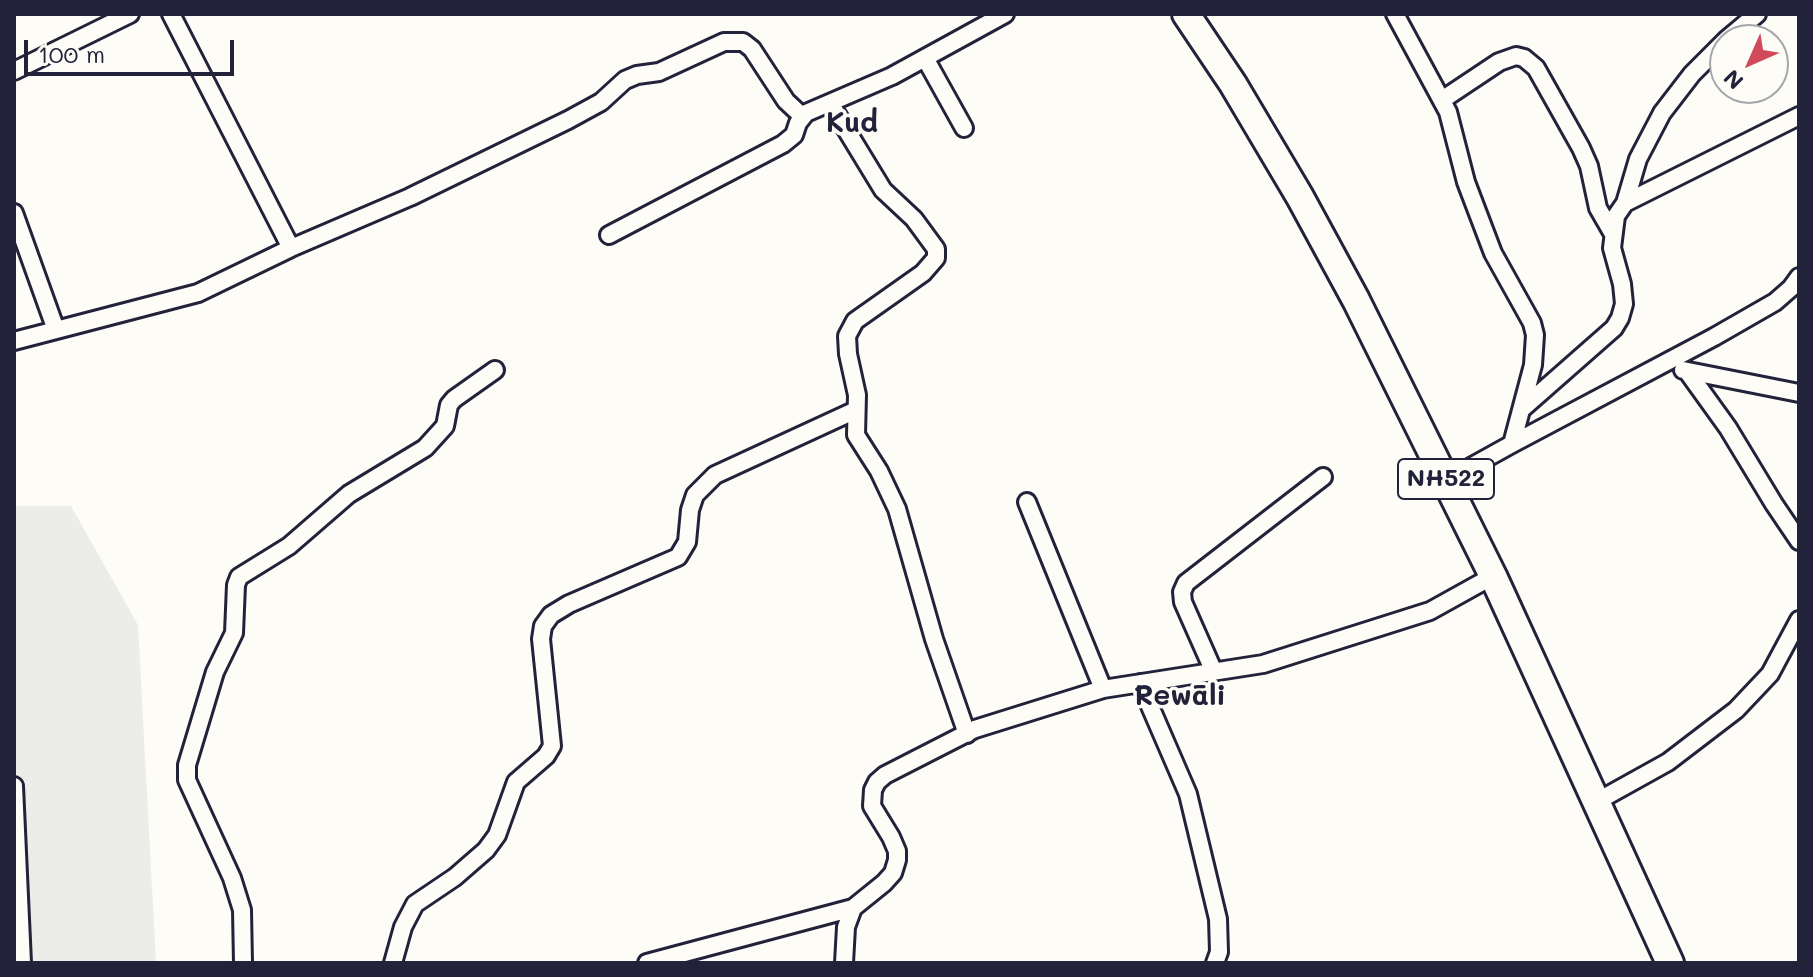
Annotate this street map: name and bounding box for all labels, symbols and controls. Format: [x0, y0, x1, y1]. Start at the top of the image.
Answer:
scale bar [28, 24, 238, 74]
north arrow [1709, 24, 1789, 104]
text: 100 m [38, 38, 105, 69]
text: N [1717, 64, 1749, 96]
district label: Kud [826, 106, 878, 140]
road number: NH522 [1398, 459, 1494, 499]
district label: Rewāli [1134, 679, 1226, 713]

